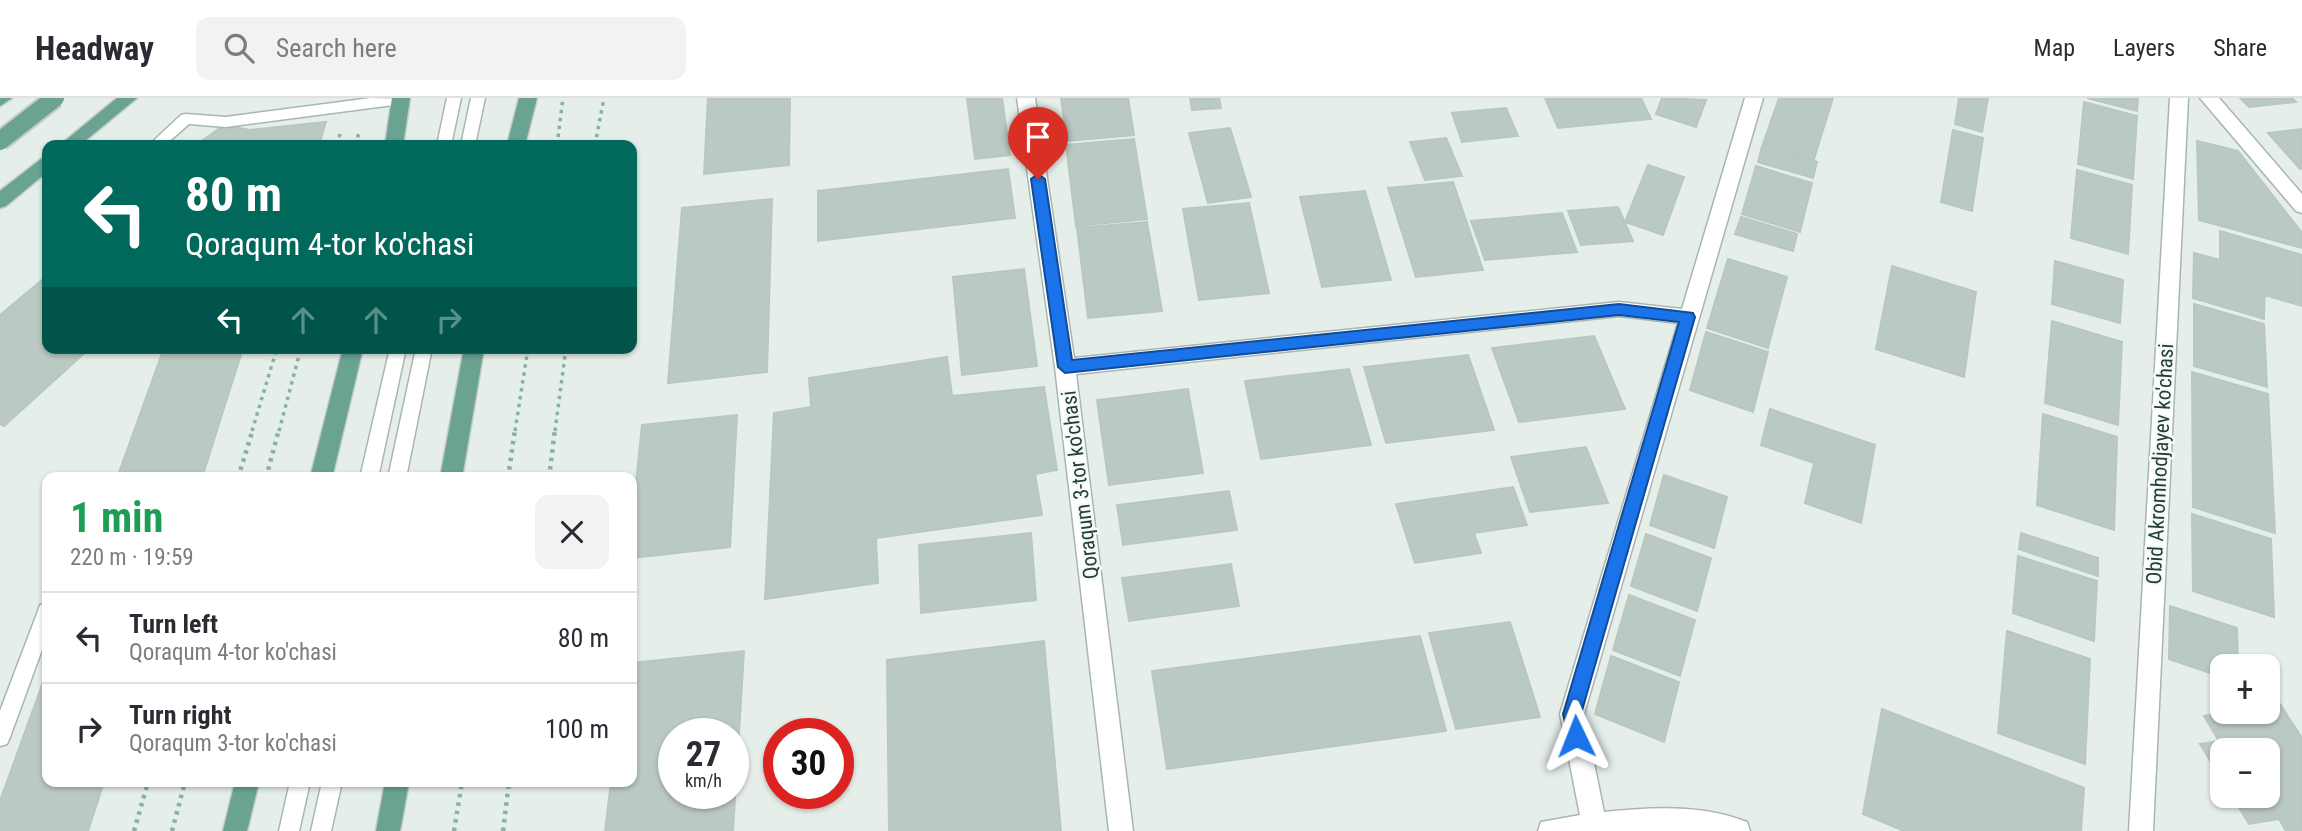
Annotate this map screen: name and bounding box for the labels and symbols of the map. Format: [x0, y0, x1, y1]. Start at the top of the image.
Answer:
pin [1008, 107, 1068, 179]
street label: Obid Akromhodjayev ko'chasi [2142, 343, 2178, 585]
street label: Qoraqum 3-tor ko'chasi [1057, 389, 1103, 581]
position arrow [1539, 699, 1613, 773]
speed limit sign: 30 [763, 718, 854, 809]

